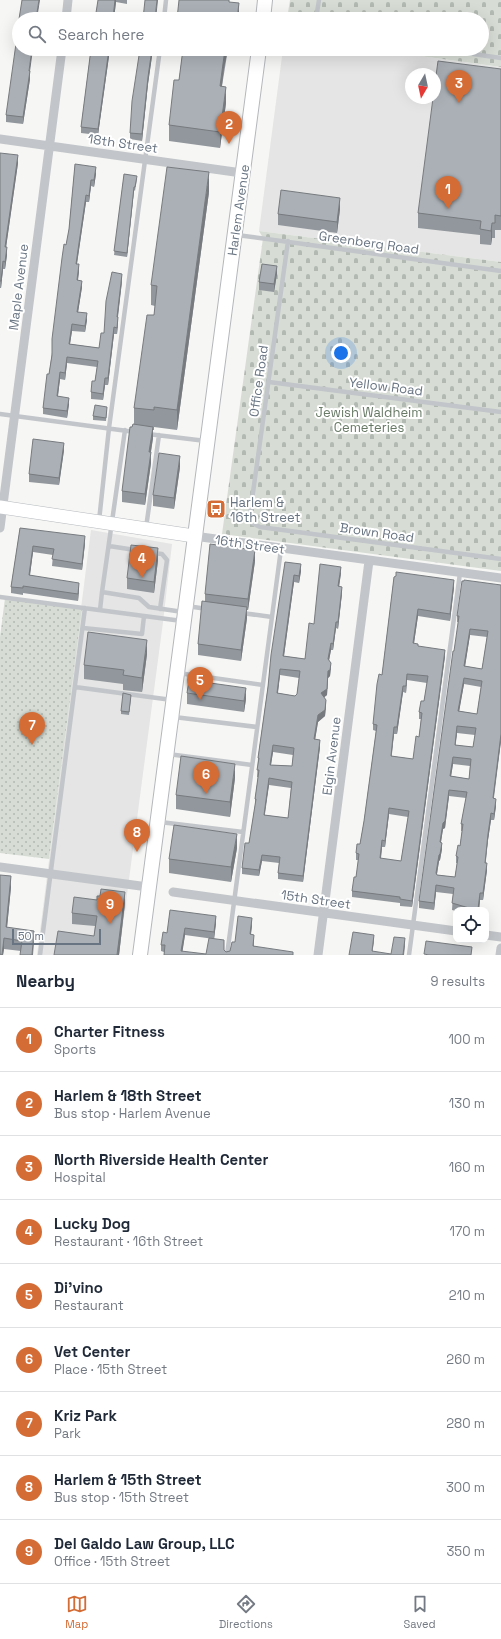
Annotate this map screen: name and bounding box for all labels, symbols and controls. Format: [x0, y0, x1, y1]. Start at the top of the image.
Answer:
search box [12, 12, 489, 56]
icon: search [26, 23, 48, 45]
text: Search here [58, 25, 144, 44]
north arrow [405, 68, 441, 104]
pin: 3 [446, 70, 472, 103]
pin: 2 [216, 111, 242, 144]
street label: 18th Street [87, 130, 159, 157]
street label: Harlem Avenue [224, 163, 253, 257]
pin: 1 [435, 176, 461, 209]
street label: Greenberg Road [318, 227, 420, 258]
street label: Maple Avenue [5, 243, 32, 331]
your location [331, 343, 351, 363]
street label: Office Road [245, 344, 272, 418]
street label: Yellow Road [348, 374, 424, 399]
park label: Jewish Waldheim Cemeteries [316, 404, 422, 436]
place label: Harlem & 16th Street [230, 494, 300, 526]
bus stop icon: Harlem & 16th Street [205, 498, 227, 520]
street label: Brown Road [339, 519, 415, 546]
street label: 16th Street [214, 531, 286, 558]
pin: 4 [129, 545, 155, 578]
pin: 5 [187, 667, 213, 700]
pin: 7 [19, 712, 45, 745]
street label: Elgin Avenue [318, 716, 345, 796]
pin: 6 [193, 761, 219, 794]
pin: 8 [124, 819, 150, 852]
street label: 15th Street [280, 886, 352, 913]
pin: 9 [97, 891, 123, 924]
map controls [453, 907, 489, 943]
button: locate [453, 907, 489, 943]
scale bar [12, 927, 101, 946]
text: 50 m [18, 929, 44, 943]
text: Nearby [16, 970, 75, 992]
text: 9 results [431, 973, 485, 990]
text: Charter Fitness [54, 1022, 165, 1041]
text: 1 [26, 1031, 32, 1048]
text: 100 m [448, 1031, 485, 1048]
text: Sports [54, 1041, 96, 1058]
text: Harlem & 18th Street [54, 1086, 202, 1105]
text: 2 [25, 1095, 33, 1112]
text: 130 m [449, 1095, 485, 1112]
text: Bus stop · Harlem Avenue [54, 1105, 211, 1122]
text: North Riverside Health Center [54, 1150, 268, 1169]
text: 3 [25, 1159, 33, 1176]
text: 160 m [449, 1159, 485, 1176]
text: Hospital [54, 1169, 106, 1186]
text: Lucky Dog [54, 1214, 130, 1233]
text: 4 [25, 1223, 33, 1240]
text: 170 m [449, 1223, 485, 1240]
text: Restaurant · 16th Street [54, 1233, 203, 1250]
text: Di’vino [54, 1278, 103, 1297]
text: 5 [25, 1287, 33, 1304]
text: 210 m [449, 1287, 485, 1304]
text: Restaurant [54, 1297, 124, 1314]
text: Vet Center [54, 1342, 130, 1361]
text: 6 [25, 1351, 33, 1368]
text: 260 m [446, 1351, 485, 1368]
text: Place · 15th Street [54, 1361, 167, 1378]
text: Kriz Park [54, 1406, 117, 1425]
text: 7 [25, 1415, 33, 1432]
text: 280 m [446, 1415, 485, 1432]
text: Park [54, 1425, 81, 1442]
text: Harlem & 15th Street [54, 1470, 202, 1489]
text: 8 [25, 1479, 33, 1496]
text: 300 m [446, 1479, 485, 1496]
text: Bus stop · 15th Street [54, 1489, 189, 1506]
text: Del Galdo Law Group, LLC [54, 1534, 235, 1553]
text: 9 [25, 1543, 33, 1560]
text: 350 m [447, 1543, 485, 1560]
text: Office · 15th Street [54, 1553, 170, 1570]
tab: Map [65, 1593, 88, 1631]
tab: Directions [219, 1593, 273, 1631]
tab: Saved [404, 1593, 436, 1631]

